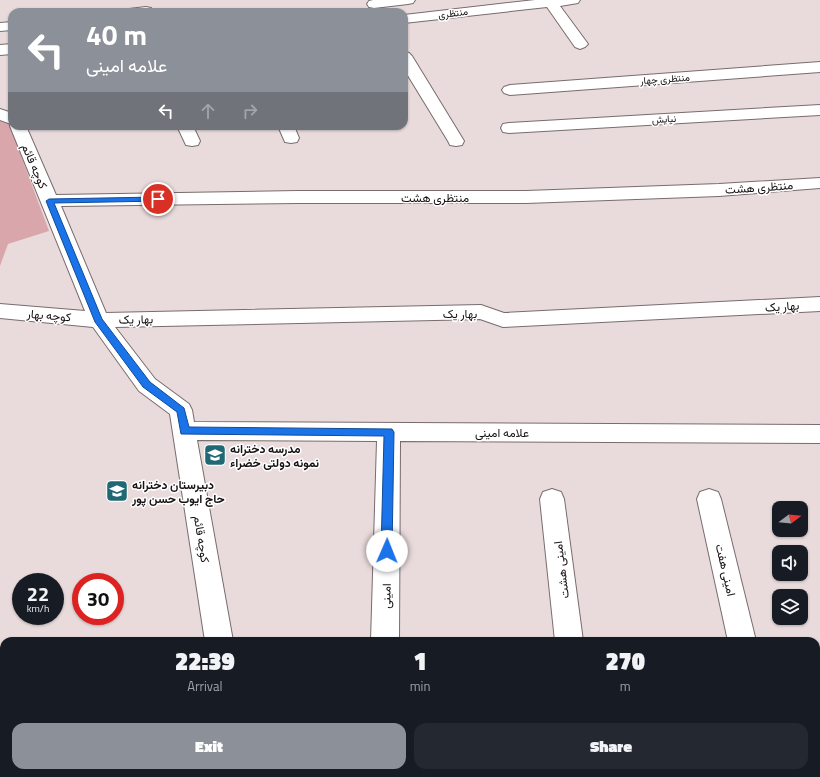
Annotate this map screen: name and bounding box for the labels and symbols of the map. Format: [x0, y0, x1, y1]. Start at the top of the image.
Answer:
street label: منتظری [437, 4, 469, 22]
street label: منتظری چهار [639, 70, 690, 88]
street label: نیایش [651, 111, 677, 127]
street label: کوچه قائم [17, 140, 53, 192]
street label: منتظری هشت [724, 175, 794, 199]
pin [141, 182, 175, 216]
street label: منتظری هشت [401, 188, 469, 207]
street label: بهار یک [764, 295, 800, 317]
street label: کوچه بهار [25, 304, 72, 326]
street label: بهار یک [443, 304, 477, 323]
street label: بهار یک [119, 309, 153, 329]
street label: علامه امینی [475, 423, 529, 442]
place label: مدرسه دخترانه نمونه دولتی خضراء [230, 439, 320, 472]
school or university icon: مدرسه دخترانه نمونه دولتی خضراء [202, 442, 228, 468]
place label: دبیرستان دخترانه حاج ایوب حسن پور [131, 475, 225, 508]
school or university icon: دبیرستان دخترانه حاج ایوب حسن پور [104, 478, 130, 504]
north arrow [772, 501, 808, 537]
street label: کوچه قائم [189, 514, 215, 564]
position arrow [366, 530, 408, 572]
street label: امینی هشت [548, 540, 574, 600]
street label: امینی هفت [711, 542, 741, 598]
speed limit sign: 30 [72, 573, 124, 625]
street label: امینی [376, 583, 396, 609]

